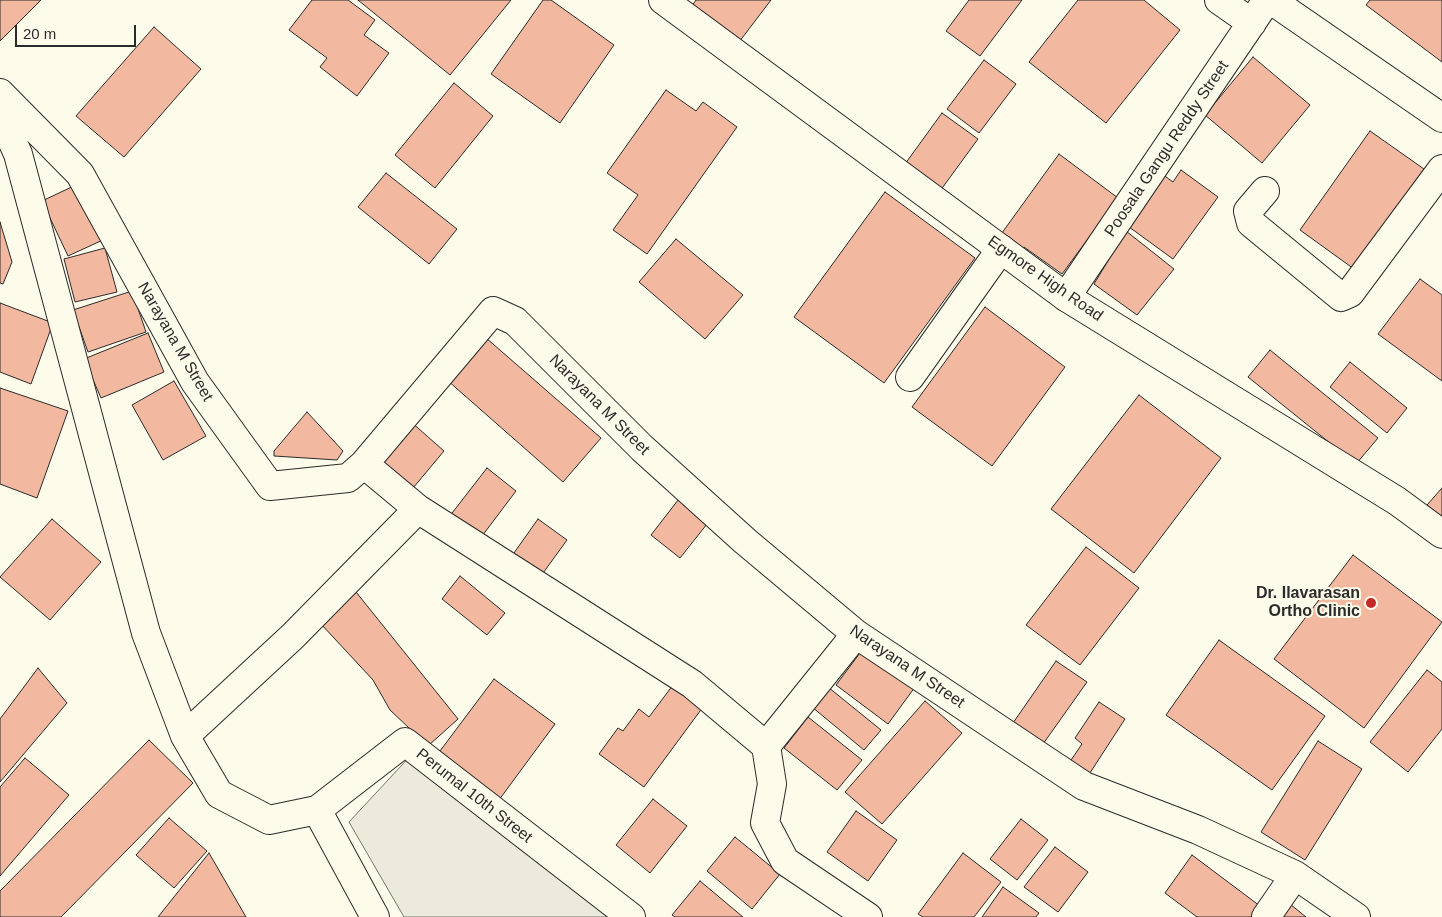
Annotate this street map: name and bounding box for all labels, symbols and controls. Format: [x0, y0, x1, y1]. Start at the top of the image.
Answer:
scale bar [18, 15, 139, 47]
text: 20 m [23, 25, 56, 42]
street label: Poosala Gangu Reddy Street [1101, 57, 1233, 241]
street label: Egmore High Road [984, 232, 1106, 326]
street label: Narayana M Street [133, 279, 217, 405]
street label: Narayana M Street [545, 351, 653, 459]
place label: Dr. Ilavarasan Ortho Clinic [1256, 584, 1360, 622]
marker: Dr. Ilavarasan Ortho Clinic [1364, 596, 1378, 610]
street label: Narayana M Street [846, 621, 968, 713]
street label: Perumal 10th Street [412, 745, 536, 847]

